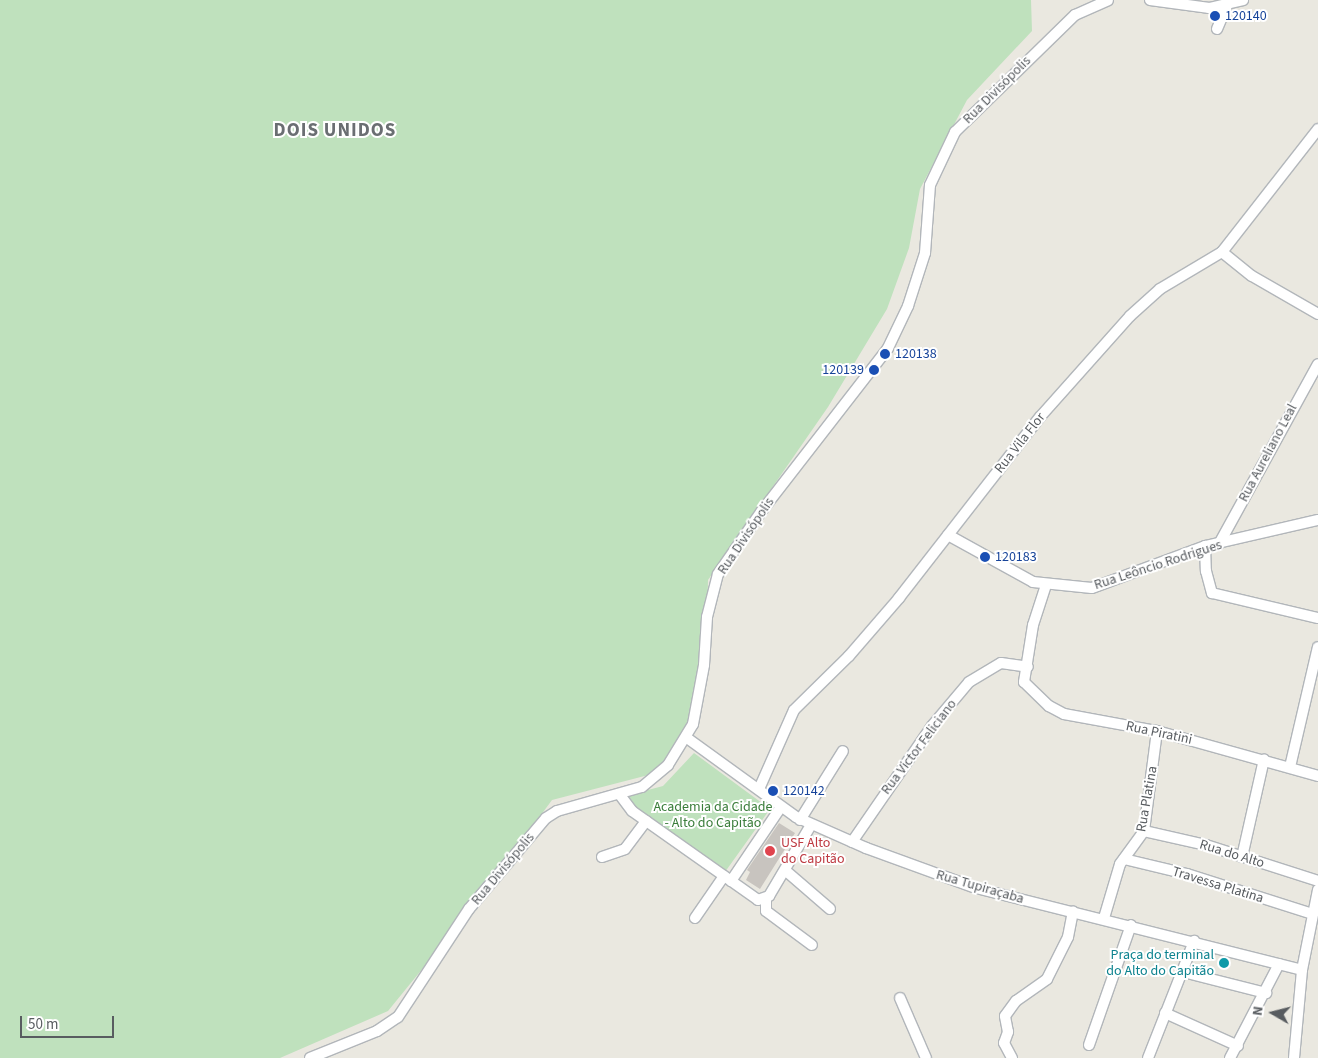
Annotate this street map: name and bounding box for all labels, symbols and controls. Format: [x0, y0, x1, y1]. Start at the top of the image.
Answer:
place label: 120140 [1225, 8, 1267, 24]
marker: 120140 [1209, 10, 1221, 22]
street label: Rua Divisópolis [960, 53, 1034, 127]
district label: DOIS UNIDOS [272, 120, 398, 142]
place label: 120138 [895, 346, 937, 362]
marker: 120138 [879, 348, 891, 360]
place label: 120139 [822, 362, 864, 378]
marker: 120139 [868, 364, 880, 376]
street label: Rua Aureliano Leal [1235, 401, 1301, 505]
street label: Rua Vila Flor [991, 409, 1049, 477]
street label: Rua Divisópolis [714, 494, 778, 578]
street label: Rua Leôncio Rodrigues [1092, 536, 1224, 594]
place label: 120183 [995, 549, 1037, 565]
marker: 120183 [979, 551, 991, 563]
street label: Rua Victor Feliciano [878, 696, 960, 798]
street label: Rua Piratini [1124, 718, 1194, 748]
street label: Rua Platina [1133, 765, 1161, 833]
place label: 120142 [783, 783, 825, 799]
marker: 120142 [767, 785, 779, 797]
park label: Academia da Cidade - Alto do Capitão [653, 799, 773, 832]
street label: Rua Divisópolis [468, 829, 538, 909]
place label: USF Alto do Capitão [781, 835, 845, 868]
street label: Rua do Alto [1198, 836, 1266, 872]
marker: USF Alto do Capitão [763, 844, 777, 858]
street label: Travessa Platina [1170, 863, 1266, 907]
street label: Rua Tupiraçaba [934, 866, 1026, 908]
place label: Praça do terminal do Alto do Capitão [1106, 947, 1214, 980]
marker: Praça do terminal do Alto do Capitão [1218, 957, 1230, 969]
north arrow [1248, 988, 1298, 1038]
text: N [1248, 1005, 1269, 1017]
scale bar [22, 1006, 116, 1038]
text: 50 m [28, 1014, 58, 1035]

